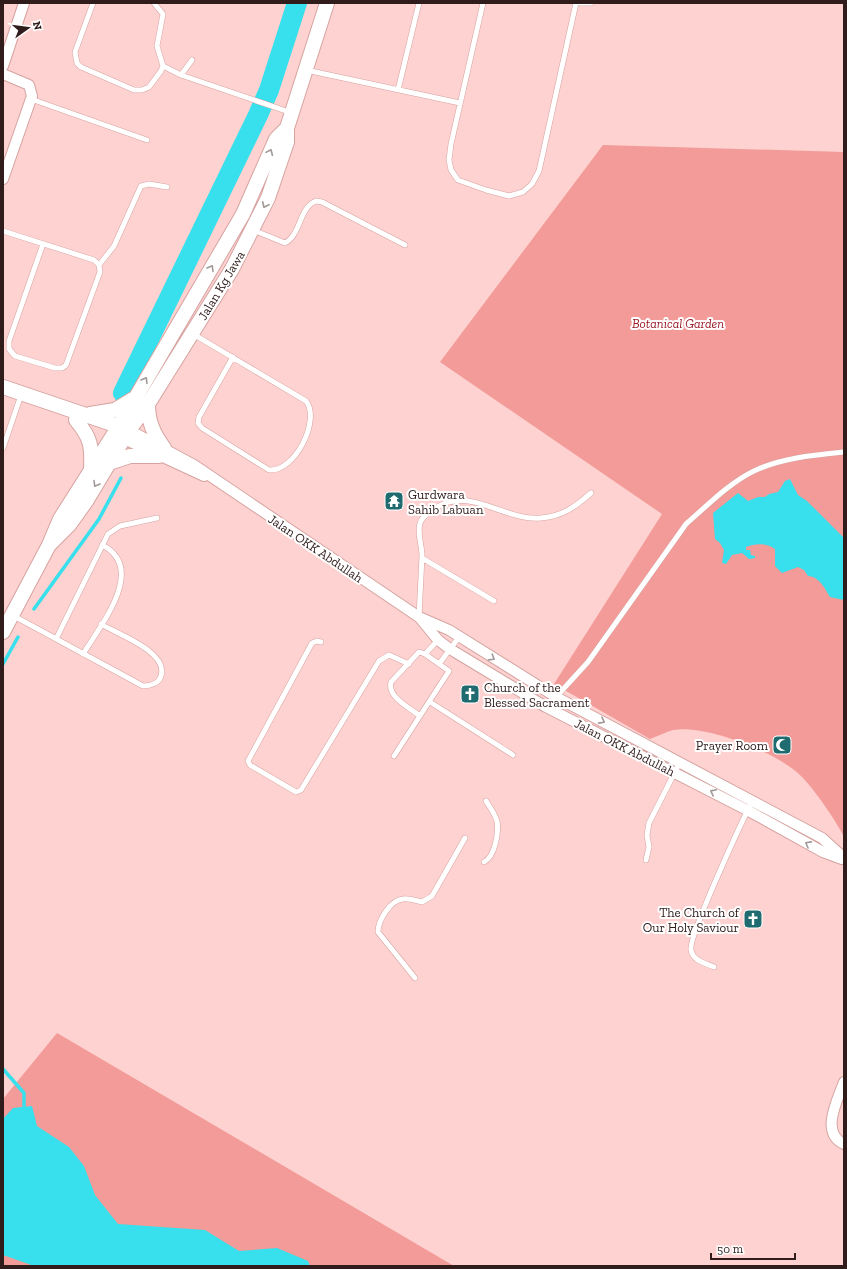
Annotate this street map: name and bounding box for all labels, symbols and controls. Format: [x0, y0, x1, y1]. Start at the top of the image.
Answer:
north arrow [8, 8, 48, 48]
text: N [30, 20, 45, 32]
one-way arrow [265, 149, 273, 157]
one-way arrow [262, 201, 270, 208]
street label: Jalan Kg Jawa [195, 247, 248, 322]
one-way arrow [207, 265, 214, 272]
park label: Botanical Garden [632, 316, 724, 331]
one-way arrow [140, 377, 148, 384]
one-way arrow [94, 480, 101, 487]
place label: Gurdwara Sahib Labuan [408, 487, 484, 517]
temple icon: Gurdwara Sahib Labuan [383, 490, 405, 512]
street label: Jalan OKK Abdullah [266, 511, 366, 586]
one-way arrow [488, 653, 495, 660]
place label: Church of the Blessed Sacrament [484, 680, 590, 710]
church icon: Church of the Blessed Sacrament [459, 683, 481, 705]
street label: Jalan OKK Abdullah [572, 716, 678, 780]
one-way arrow [598, 717, 606, 724]
mosque icon: Prayer Room [771, 734, 793, 756]
place label: Prayer Room [696, 738, 769, 753]
one-way arrow [710, 790, 717, 797]
one-way arrow [805, 841, 813, 849]
place label: The Church of Our Holy Saviour [643, 905, 740, 935]
church icon: The Church of Our Holy Saviour [742, 908, 764, 930]
scale bar [711, 1235, 795, 1261]
text: 50 m [717, 1242, 744, 1256]

